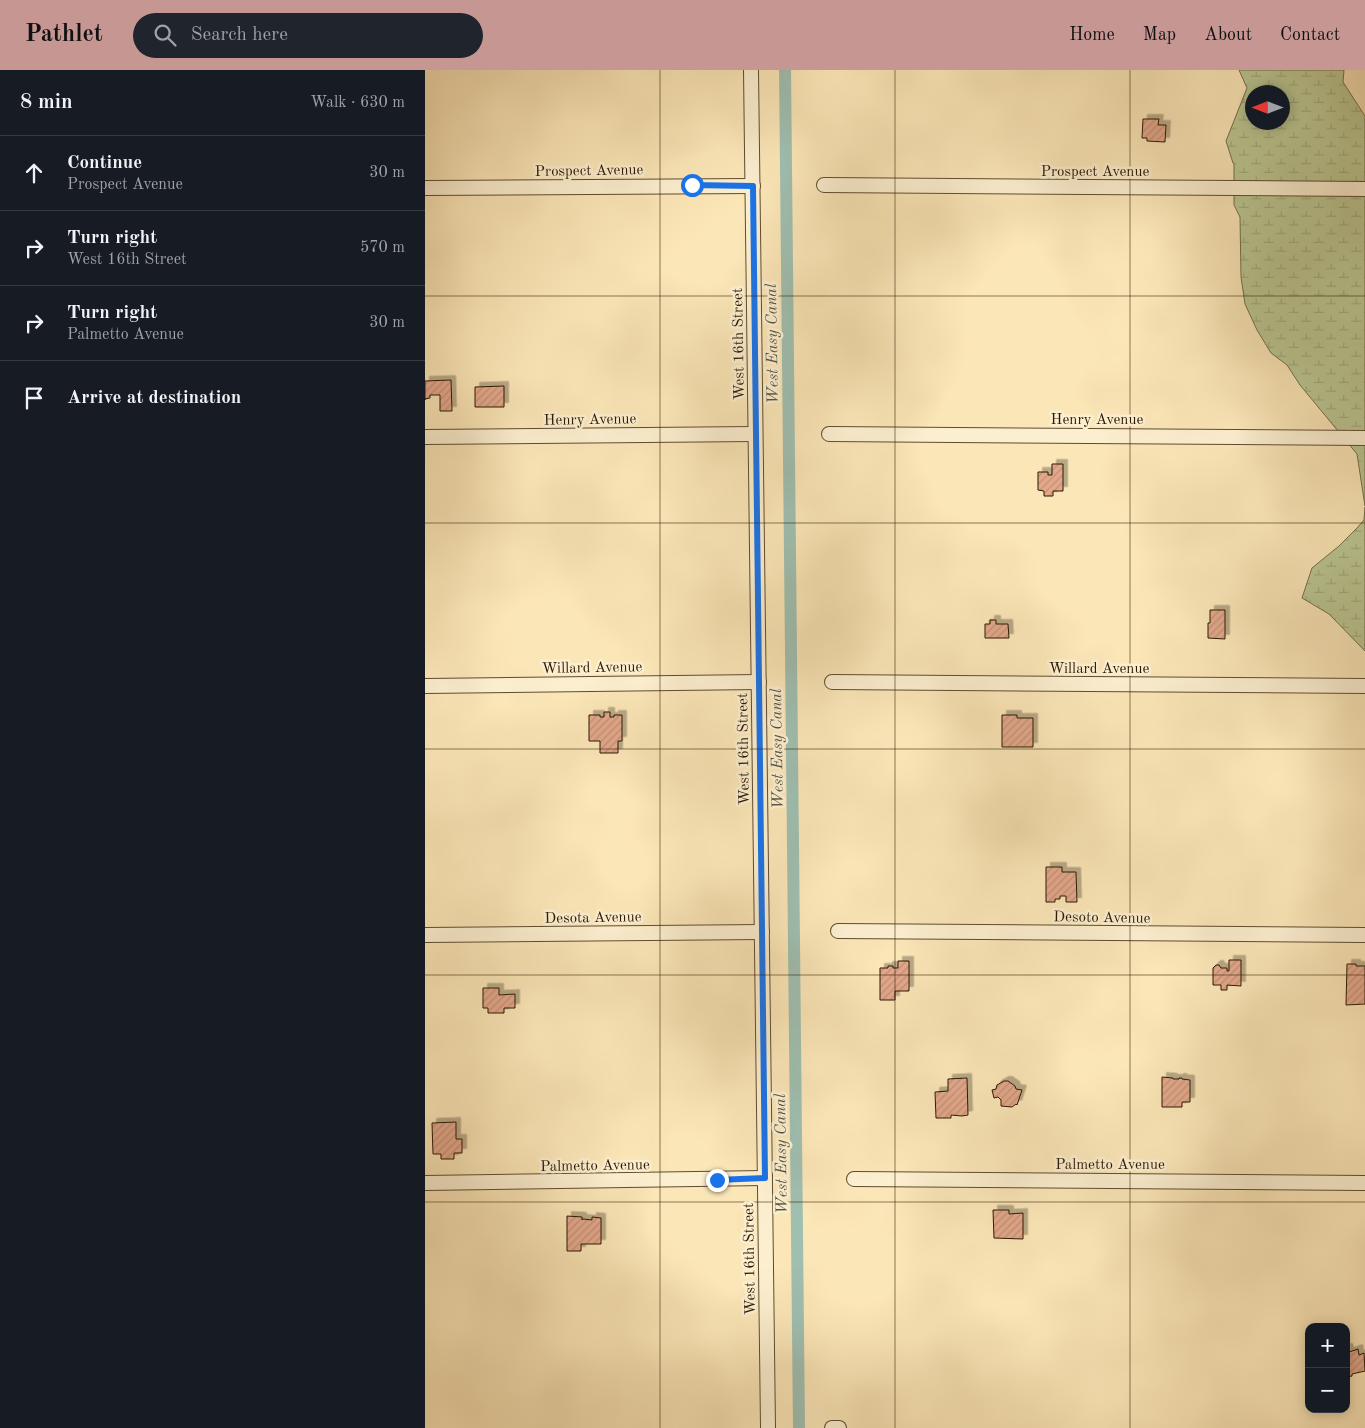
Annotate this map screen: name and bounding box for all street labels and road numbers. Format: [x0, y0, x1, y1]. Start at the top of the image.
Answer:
street label: Prospect Avenue [535, 163, 644, 180]
street label: Prospect Avenue [1041, 165, 1149, 180]
street label: West 16th Street [731, 288, 748, 400]
street label: Henry Avenue [544, 412, 637, 429]
street label: Henry Avenue [1051, 413, 1143, 428]
street label: Willard Avenue [542, 660, 643, 677]
street label: Willard Avenue [1049, 662, 1149, 677]
street label: West 16th Street [736, 693, 753, 805]
street label: Desota Avenue [544, 910, 642, 927]
street label: Desoto Avenue [1053, 910, 1151, 927]
street label: Palmetto Avenue [540, 1158, 650, 1175]
street label: Palmetto Avenue [1055, 1158, 1165, 1173]
street label: West 16th Street [742, 1203, 759, 1315]

